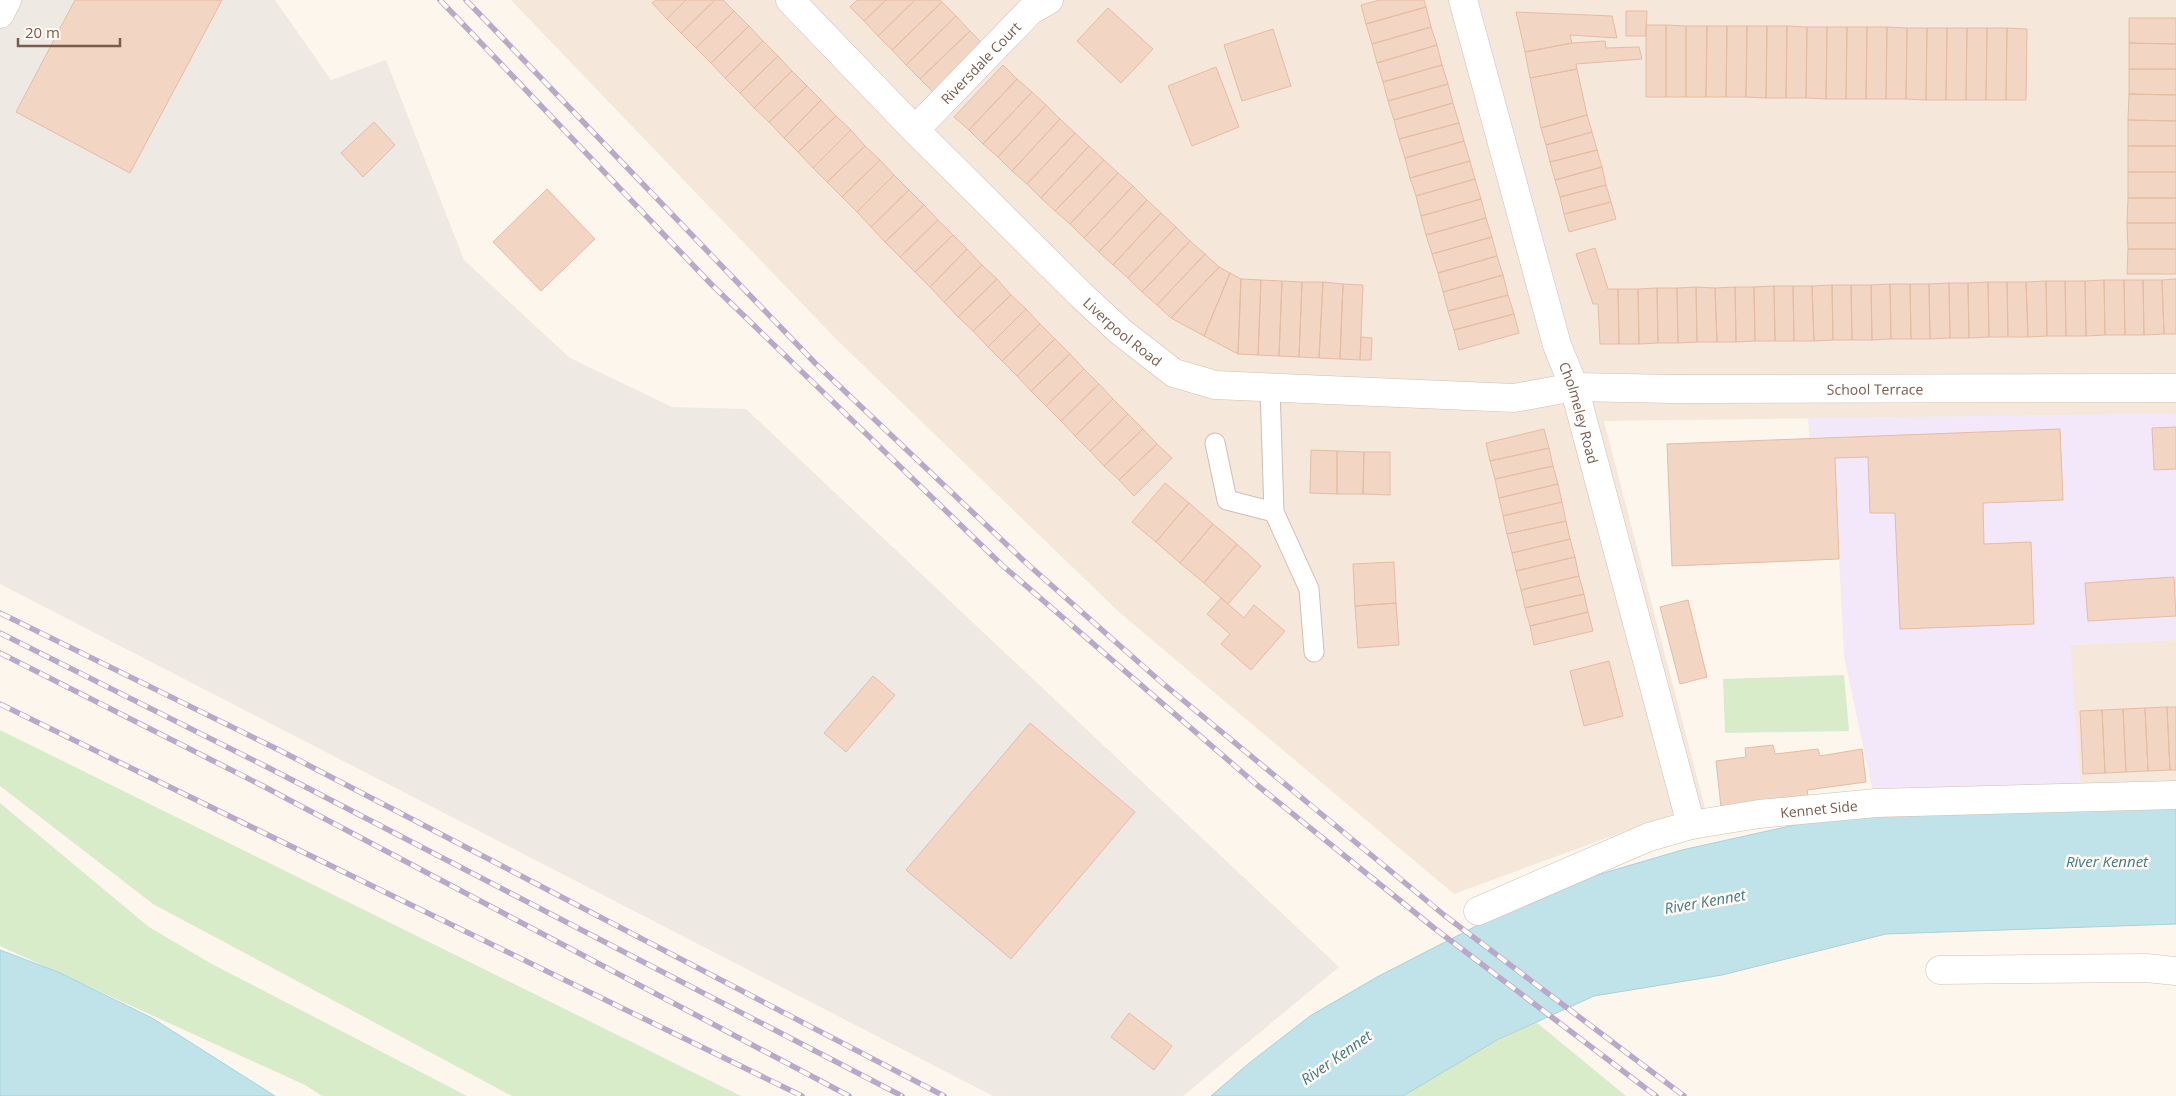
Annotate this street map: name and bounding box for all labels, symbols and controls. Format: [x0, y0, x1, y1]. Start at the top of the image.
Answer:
scale bar [18, 15, 120, 47]
street label: Riversdale Court [936, 17, 1024, 108]
text: 20 m [25, 22, 60, 42]
street label: Liverpool Road [1080, 293, 1166, 370]
street label: Cholmeley Road [1555, 359, 1604, 466]
street label: School Terrace [1827, 379, 1923, 398]
street label: Kennet Side [1779, 795, 1859, 821]
water label: River Kennet [2066, 851, 2149, 871]
water label: River Kennet [1663, 884, 1748, 918]
water label: River Kennet [1297, 1025, 1376, 1089]

